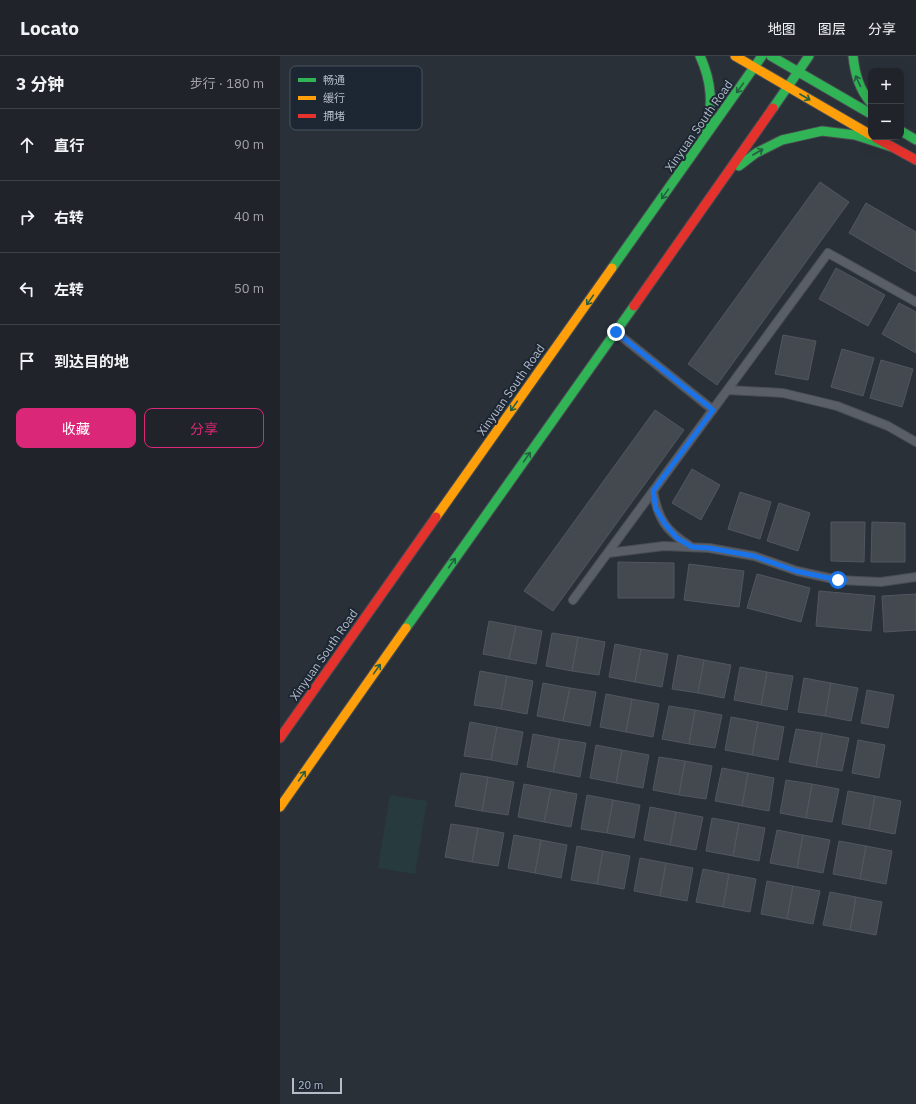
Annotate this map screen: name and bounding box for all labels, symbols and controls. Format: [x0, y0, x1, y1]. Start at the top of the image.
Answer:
text: Locato [20, 16, 79, 40]
text: 地图 [768, 20, 796, 38]
text: 图层 [818, 20, 846, 38]
text: 分享 [868, 20, 896, 38]
legend [290, 66, 422, 130]
map controls [868, 68, 904, 140]
button: + [868, 68, 904, 104]
text: 3 分钟 [16, 73, 64, 95]
text: 畅通 [323, 73, 345, 87]
text: 步行 · 180 m [190, 75, 264, 92]
one-way arrow [854, 75, 861, 87]
street label: Xinyuan South Road [662, 77, 736, 174]
one-way arrow [736, 83, 744, 94]
text: 缓行 [323, 91, 345, 105]
one-way arrow [799, 93, 811, 101]
button: − [868, 104, 904, 140]
text: 拥堵 [323, 109, 345, 123]
icon: ahead [16, 134, 38, 156]
text: 直行 [54, 136, 84, 155]
text: 90 m [234, 136, 264, 153]
one-way arrow [752, 148, 764, 156]
one-way arrow [661, 188, 669, 199]
icon: right [16, 206, 38, 228]
text: 右转 [54, 208, 84, 227]
text: 40 m [234, 208, 264, 225]
icon: left [16, 278, 38, 300]
text: 左转 [54, 280, 84, 299]
text: 50 m [234, 280, 264, 297]
one-way arrow [586, 295, 594, 306]
route end [607, 323, 625, 341]
street label: Xinyuan South Road [474, 341, 548, 438]
icon: arrive [16, 350, 38, 372]
text: 到达目的地 [54, 352, 129, 371]
one-way arrow [510, 401, 519, 412]
button: 收藏 [16, 408, 136, 448]
button: 分享 [144, 408, 264, 448]
one-way arrow [523, 452, 531, 463]
one-way arrow [448, 558, 456, 569]
route start [829, 571, 847, 589]
street label: Xinyuan South Road [287, 606, 361, 703]
one-way arrow [373, 664, 382, 675]
one-way arrow [298, 770, 307, 781]
scale bar [292, 1076, 342, 1095]
text: 20 m [298, 1078, 323, 1092]

